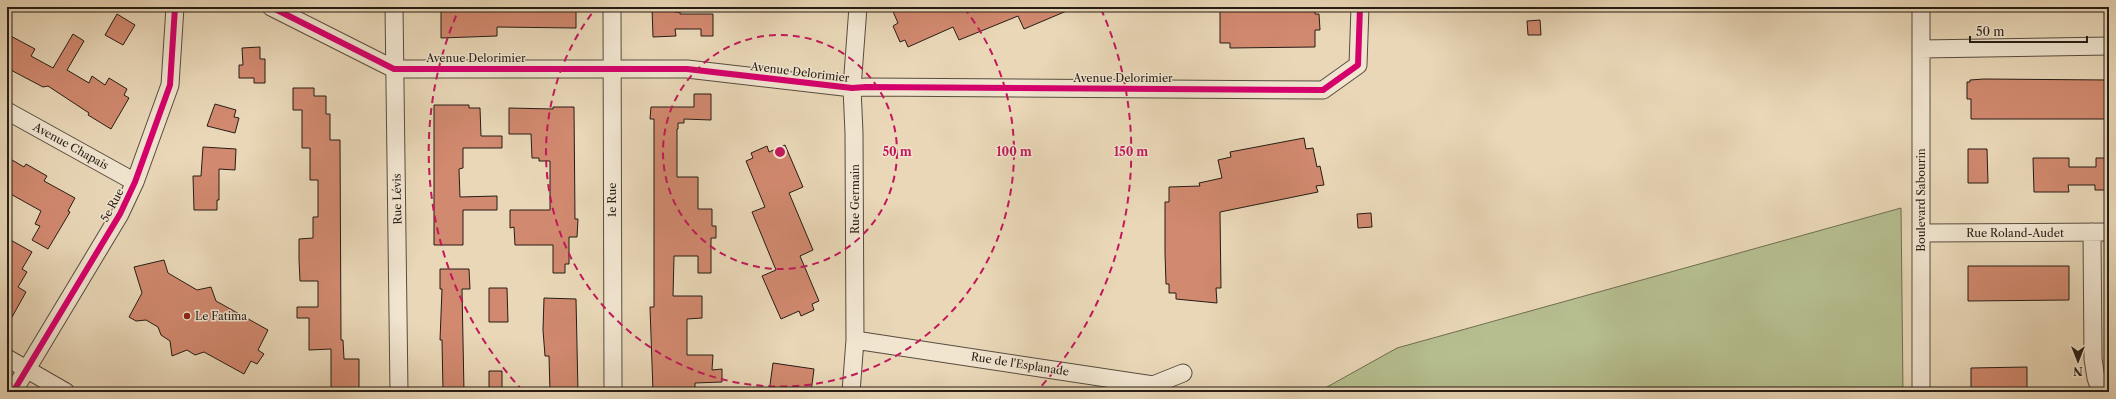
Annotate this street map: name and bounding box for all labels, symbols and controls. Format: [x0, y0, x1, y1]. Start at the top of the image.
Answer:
scale bar [1970, 18, 2087, 44]
text: 50 m [1976, 24, 2005, 39]
street label: Avenue Delorimier [425, 51, 526, 65]
street label: Avenue Delorimier [749, 59, 851, 85]
street label: Avenue Delorimier [1072, 71, 1173, 85]
street label: Avenue Chapais [30, 119, 111, 173]
text: 50 m [882, 144, 912, 159]
text: 100 m [996, 144, 1032, 159]
text: 150 m [1114, 144, 1148, 159]
centre of rings [773, 145, 787, 159]
street label: Boulevard Sabourin [1914, 148, 1928, 252]
street label: Rue Germain [848, 164, 862, 234]
street label: Rue Lévis [390, 173, 404, 225]
street label: 1e Rue [605, 183, 619, 217]
street label: 5e Rue [97, 186, 127, 224]
street label: Rue Roland-Audet [1966, 226, 2064, 240]
place label: Le Fatima [195, 309, 247, 323]
marker: Le Fatima [182, 311, 192, 321]
north arrow [2058, 341, 2098, 381]
street label: Rue de l'Esplanade [970, 349, 1070, 379]
text: N [2073, 364, 2083, 378]

